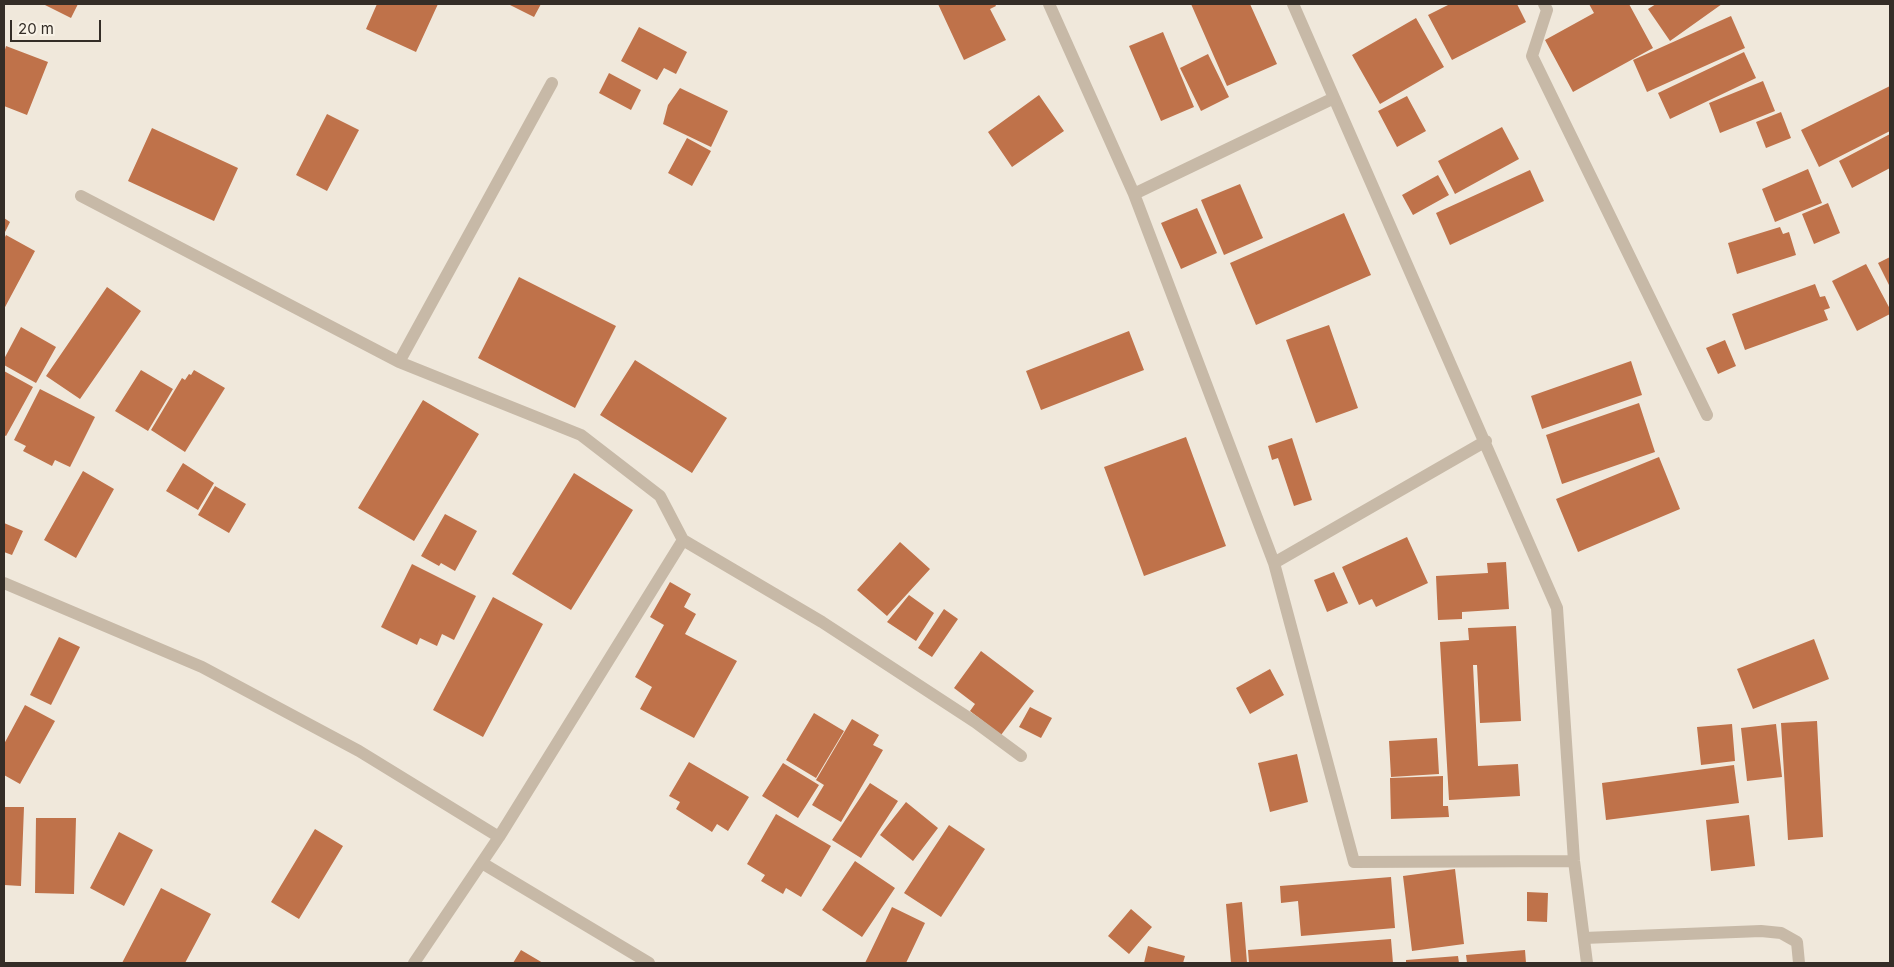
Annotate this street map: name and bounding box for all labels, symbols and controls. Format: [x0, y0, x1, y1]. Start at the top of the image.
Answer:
scale bar [12, 10, 104, 42]
text: 20 m [18, 19, 54, 38]

